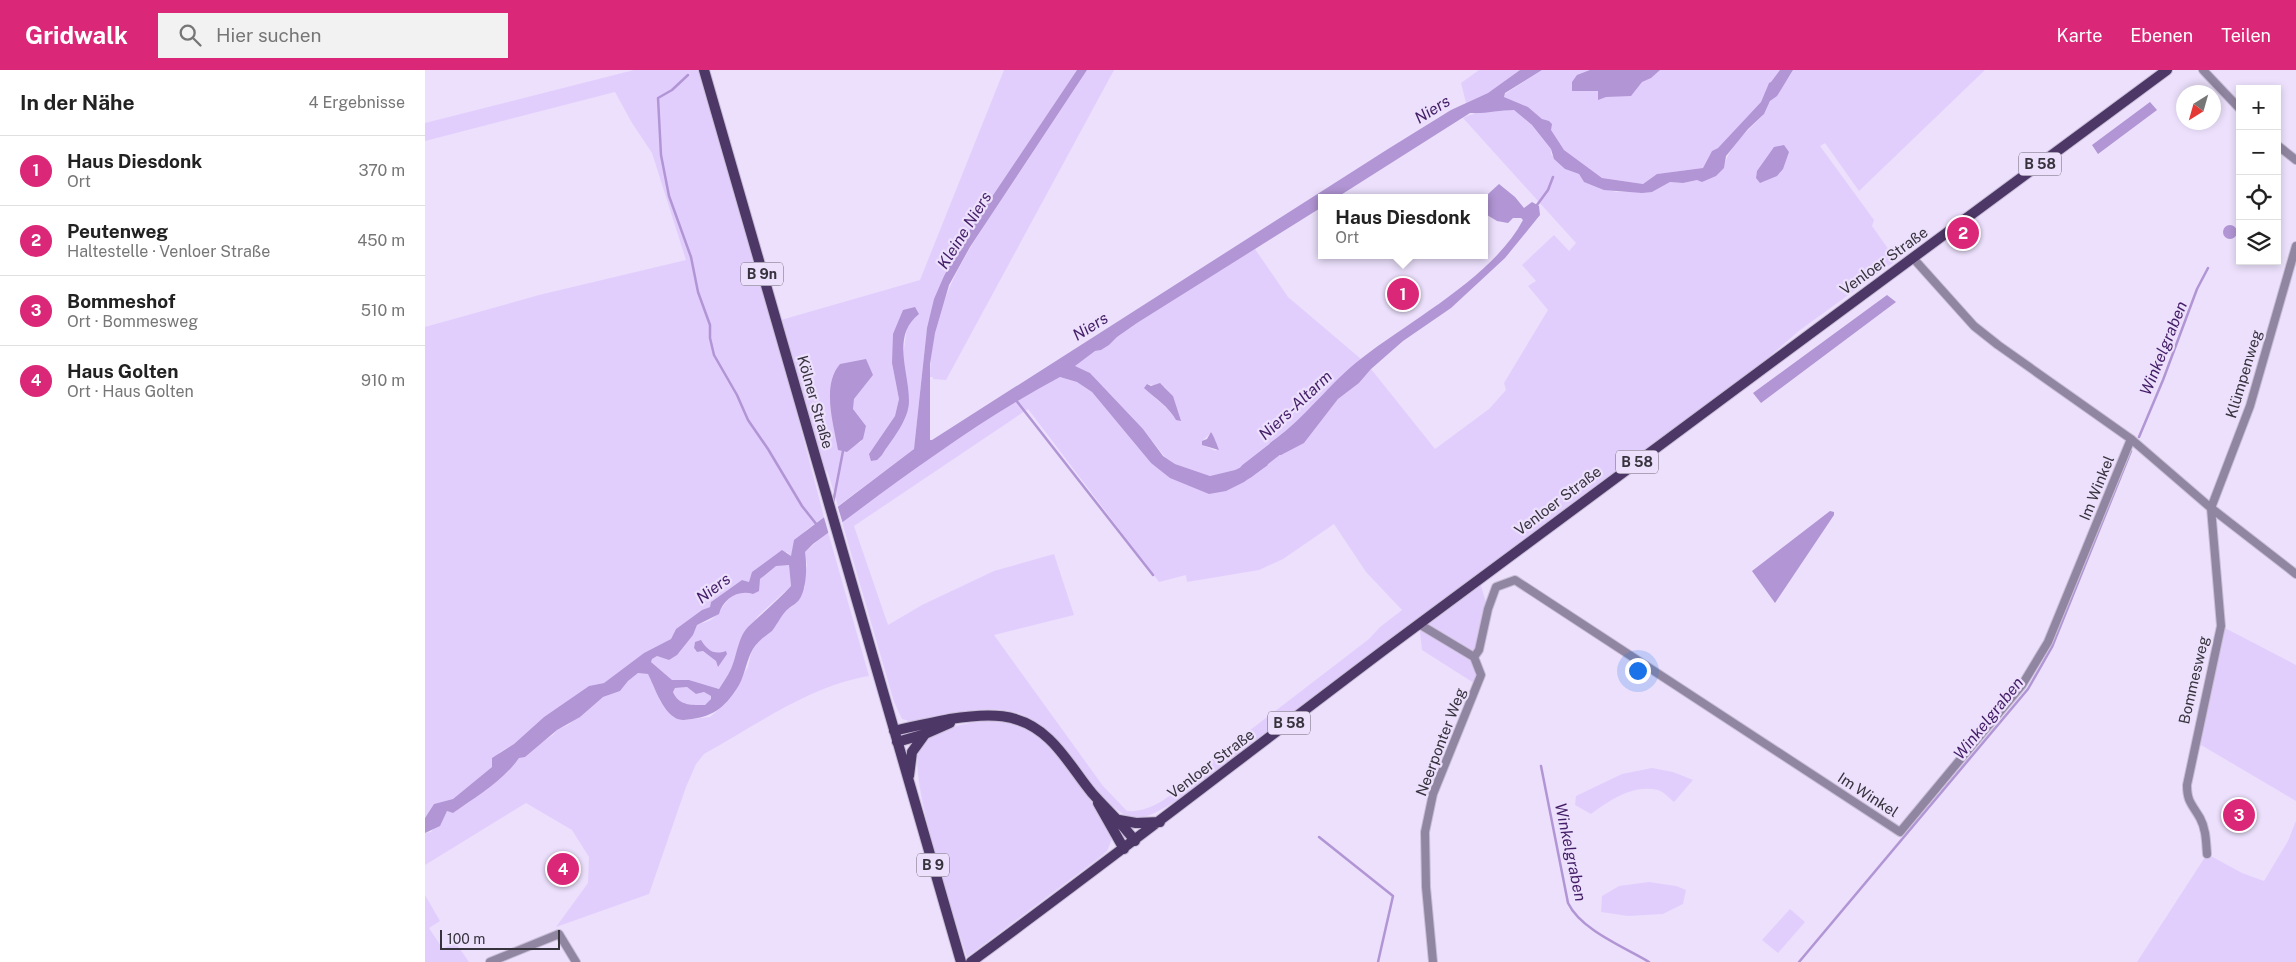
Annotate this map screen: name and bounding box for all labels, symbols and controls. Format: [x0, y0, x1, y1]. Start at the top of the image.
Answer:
search box [158, 13, 508, 58]
text: Gridwalk [25, 21, 128, 49]
icon: search [176, 21, 204, 49]
text: Hier suchen [216, 24, 321, 46]
text: Karte [2057, 25, 2102, 46]
text: Ebenen [2130, 25, 2193, 46]
text: Teilen [2221, 25, 2271, 46]
north arrow [2176, 85, 2221, 130]
map controls [2236, 85, 2281, 265]
button: + [2236, 85, 2281, 130]
text: In der Nähe [20, 90, 135, 115]
water label: Niers [1411, 91, 1454, 128]
text: 4 Ergebnisse [309, 93, 405, 112]
button: − [2236, 130, 2281, 175]
text: Haus Diesdonk [67, 150, 202, 172]
road number: B 58 [2019, 152, 2061, 176]
text: 1 [33, 161, 39, 180]
text: 370 m [358, 161, 405, 180]
text: Ort [67, 172, 91, 191]
button: locate [2236, 175, 2281, 220]
water label: Kleine Niers [933, 188, 996, 272]
popup [1318, 194, 1488, 259]
text: Haus Diesdonk [1335, 206, 1471, 228]
pin: 2 [1947, 214, 1979, 252]
text: Peutenweg [67, 220, 168, 242]
button: layers [2236, 220, 2281, 265]
street label: Venloer Straße [1837, 223, 1931, 298]
text: Ort [1335, 228, 1359, 247]
text: 2 [31, 231, 41, 250]
text: 450 m [357, 231, 405, 250]
text: Haltestelle · Venloer Straße [67, 242, 270, 261]
road number: B 9n [741, 262, 783, 285]
pin: 1 [1387, 275, 1419, 313]
text: Bommeshof [67, 290, 175, 312]
water label: Winkelgraben [2136, 298, 2191, 398]
text: 3 [31, 301, 41, 320]
text: 510 m [361, 301, 405, 320]
water label: Niers [1069, 308, 1112, 345]
text: Ort · Bommesweg [67, 312, 198, 331]
street label: Klümpenweg [2222, 328, 2265, 420]
street label: Kölner Straße [794, 353, 837, 450]
text: Haus Golten [67, 360, 179, 382]
water label: Niers-Altarm [1255, 367, 1336, 444]
text: 4 [31, 371, 41, 390]
text: 910 m [361, 371, 405, 390]
text: Ort · Haus Golten [67, 382, 194, 401]
road number: B 58 [1616, 451, 1658, 474]
street label: Im Winkel [2076, 453, 2117, 523]
street label: Venloer Straße [1511, 463, 1604, 539]
water label: Niers [692, 569, 734, 607]
street label: Bommesweg [2175, 634, 2212, 726]
your location [1625, 658, 1651, 684]
water label: Winkelgraben [1950, 673, 2027, 763]
street label: Neerponter Weg [1412, 685, 1469, 798]
road number: B 58 [1268, 711, 1310, 734]
street label: Venloer Straße [1164, 726, 1257, 802]
street label: Im Winkel [1835, 769, 1902, 820]
pin: 3 [2223, 796, 2255, 834]
water label: Winkelgraben [1551, 801, 1590, 903]
pin: 4 [547, 850, 579, 888]
road number: B 9 [917, 854, 949, 876]
scale bar [440, 927, 560, 950]
text: 100 m [447, 931, 485, 947]

